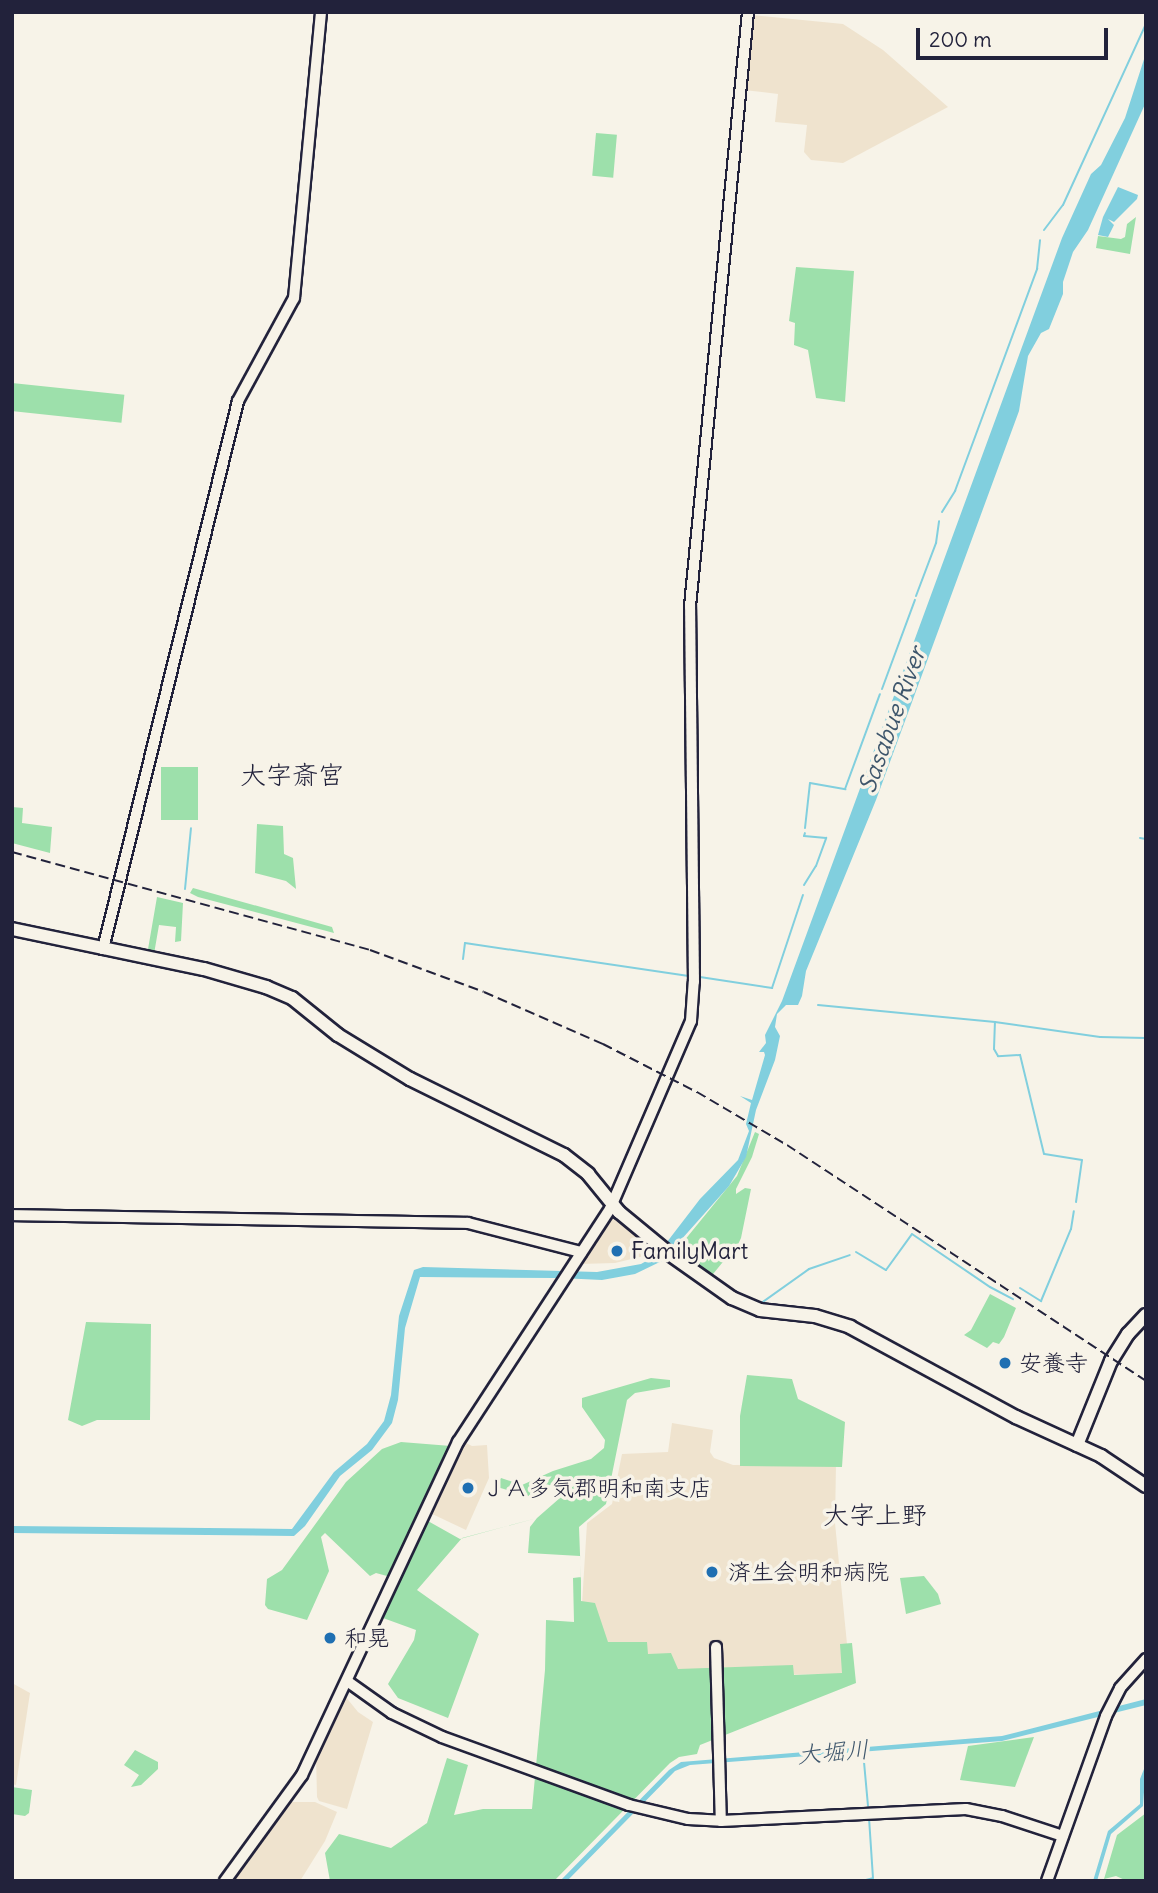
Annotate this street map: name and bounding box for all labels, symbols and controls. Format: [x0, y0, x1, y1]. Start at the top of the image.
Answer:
scale bar [920, 14, 1112, 58]
text: 200 m [929, 26, 992, 53]
water label: Sasabue River [852, 643, 932, 797]
district label: 大字斎宮 [240, 759, 344, 791]
place label: FamilyMart [631, 1237, 748, 1265]
marker: FamilyMart [609, 1243, 625, 1259]
place label: 安養寺 [1019, 1349, 1088, 1377]
marker: 安養寺 [997, 1355, 1013, 1371]
place label: ＪＡ多気郡明和南支店 [482, 1474, 712, 1502]
marker: ＪＡ多気郡明和南支店 [460, 1480, 476, 1496]
district label: 大字上野 [823, 1499, 927, 1531]
place label: 済生会明和病院 [728, 1558, 889, 1586]
marker: 済生会明和病院 [702, 1562, 722, 1582]
place label: 和晃 [344, 1624, 390, 1652]
marker: 和晃 [322, 1630, 338, 1646]
water label: 大堀川 [796, 1735, 870, 1769]

